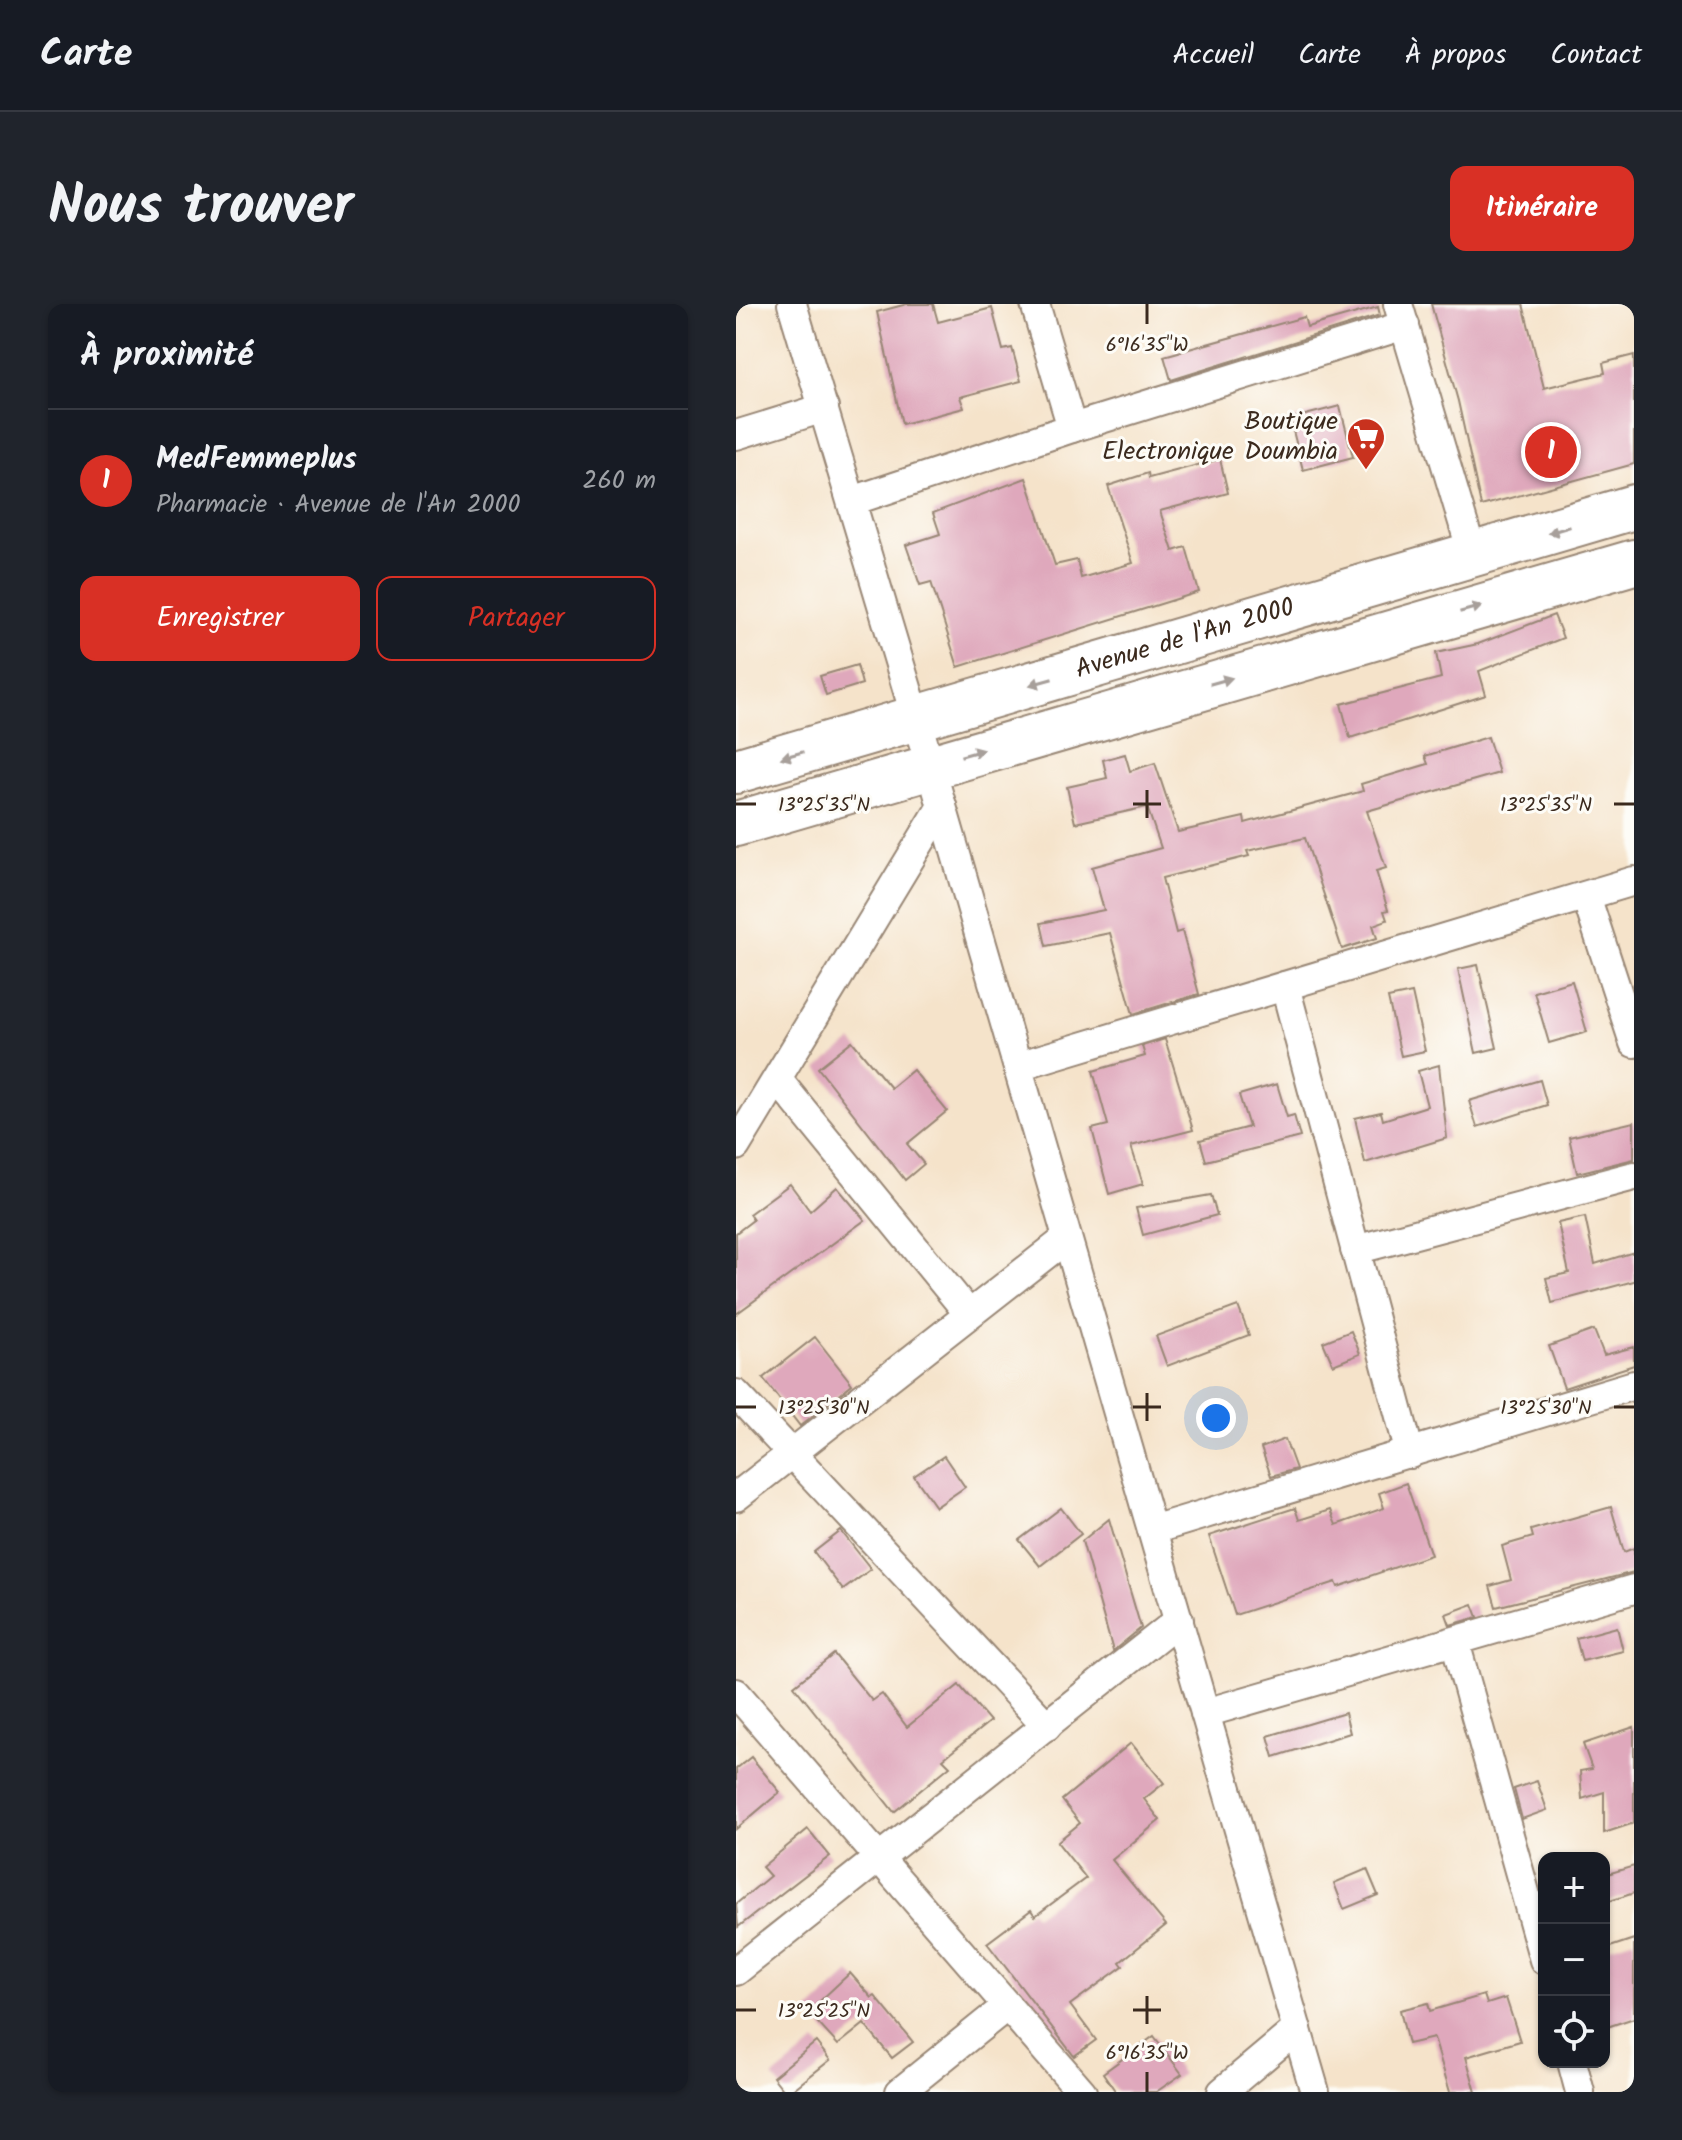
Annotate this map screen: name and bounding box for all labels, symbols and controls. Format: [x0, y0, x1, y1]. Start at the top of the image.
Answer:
text: Carte [40, 25, 132, 85]
text: Accueil [1173, 33, 1254, 78]
text: Carte [1298, 33, 1361, 78]
text: À propos [1405, 33, 1506, 78]
text: Contact [1550, 33, 1642, 78]
text: Nous trouver [48, 163, 353, 253]
button: Itinéraire [1450, 166, 1634, 251]
text: À proximité [80, 329, 253, 383]
text: 6°16'35"W [1106, 330, 1188, 362]
place label: Boutique Electronique Doumbia [1102, 401, 1338, 473]
supermarket icon: Boutique Electronique Doumbia [1345, 416, 1387, 471]
pin: 1 [1525, 422, 1577, 482]
text: MedFemmeplus [156, 436, 357, 484]
text: 1 [102, 460, 110, 502]
text: 260 m [582, 460, 656, 502]
text: Pharmacie · Avenue de l'An 2000 [156, 484, 521, 526]
one-way arrow [1547, 524, 1571, 537]
button: Enregistrer [80, 576, 360, 661]
button: Partager [376, 576, 656, 661]
street label: Avenue de l'An 2000 [1070, 587, 1300, 691]
one-way arrow [1460, 602, 1484, 615]
one-way arrow [1210, 674, 1234, 687]
one-way arrow [1029, 676, 1053, 689]
one-way arrow [960, 746, 984, 759]
one-way arrow [779, 749, 803, 762]
text: 13°25'35"N [778, 790, 870, 822]
text: 13°25'35"N [1500, 790, 1592, 822]
text: 13°25'30"N [778, 1393, 870, 1425]
text: 13°25'30"N [1500, 1393, 1592, 1425]
your location [1196, 1398, 1236, 1438]
map controls [1538, 1852, 1610, 2068]
button: + [1538, 1852, 1610, 1924]
button: − [1538, 1924, 1610, 1996]
text: 13°25'25"N [778, 1996, 870, 2028]
button: locate [1538, 1996, 1610, 2068]
text: 6°16'35"W [1106, 2038, 1188, 2070]

